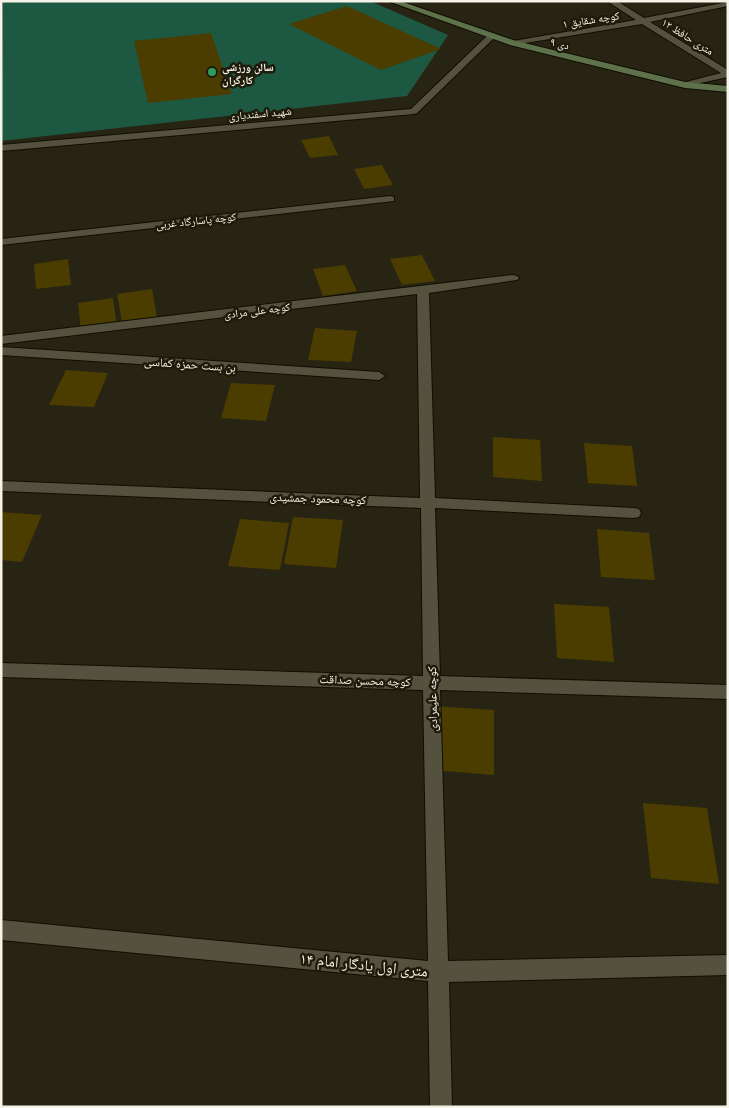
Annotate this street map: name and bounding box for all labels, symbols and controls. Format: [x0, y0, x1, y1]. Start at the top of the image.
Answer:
street label: کوچه شقایق ۱ [561, 7, 621, 31]
street label: ۱۲ متری حافظ [659, 14, 717, 58]
street label: ۹ دی [549, 33, 572, 53]
place label: سالن ورزشی کارگران [222, 59, 274, 88]
marker: سالن ورزشی کارگران [206, 66, 218, 78]
street label: شهید اسفندیاری [228, 103, 292, 123]
street label: کوچه پاسارگاد غربی [155, 208, 237, 232]
street label: کوچه علی مرادی [223, 298, 291, 322]
street label: بن بست حمزه کماسی [143, 352, 237, 376]
street label: کوچه محمود جمشیدی [269, 488, 367, 508]
street label: کوچه علیمرادی [423, 666, 441, 732]
street label: کوچه محسن صداقت [319, 670, 411, 690]
street label: ۱۴ متری اول یادگار امام [299, 947, 429, 982]

